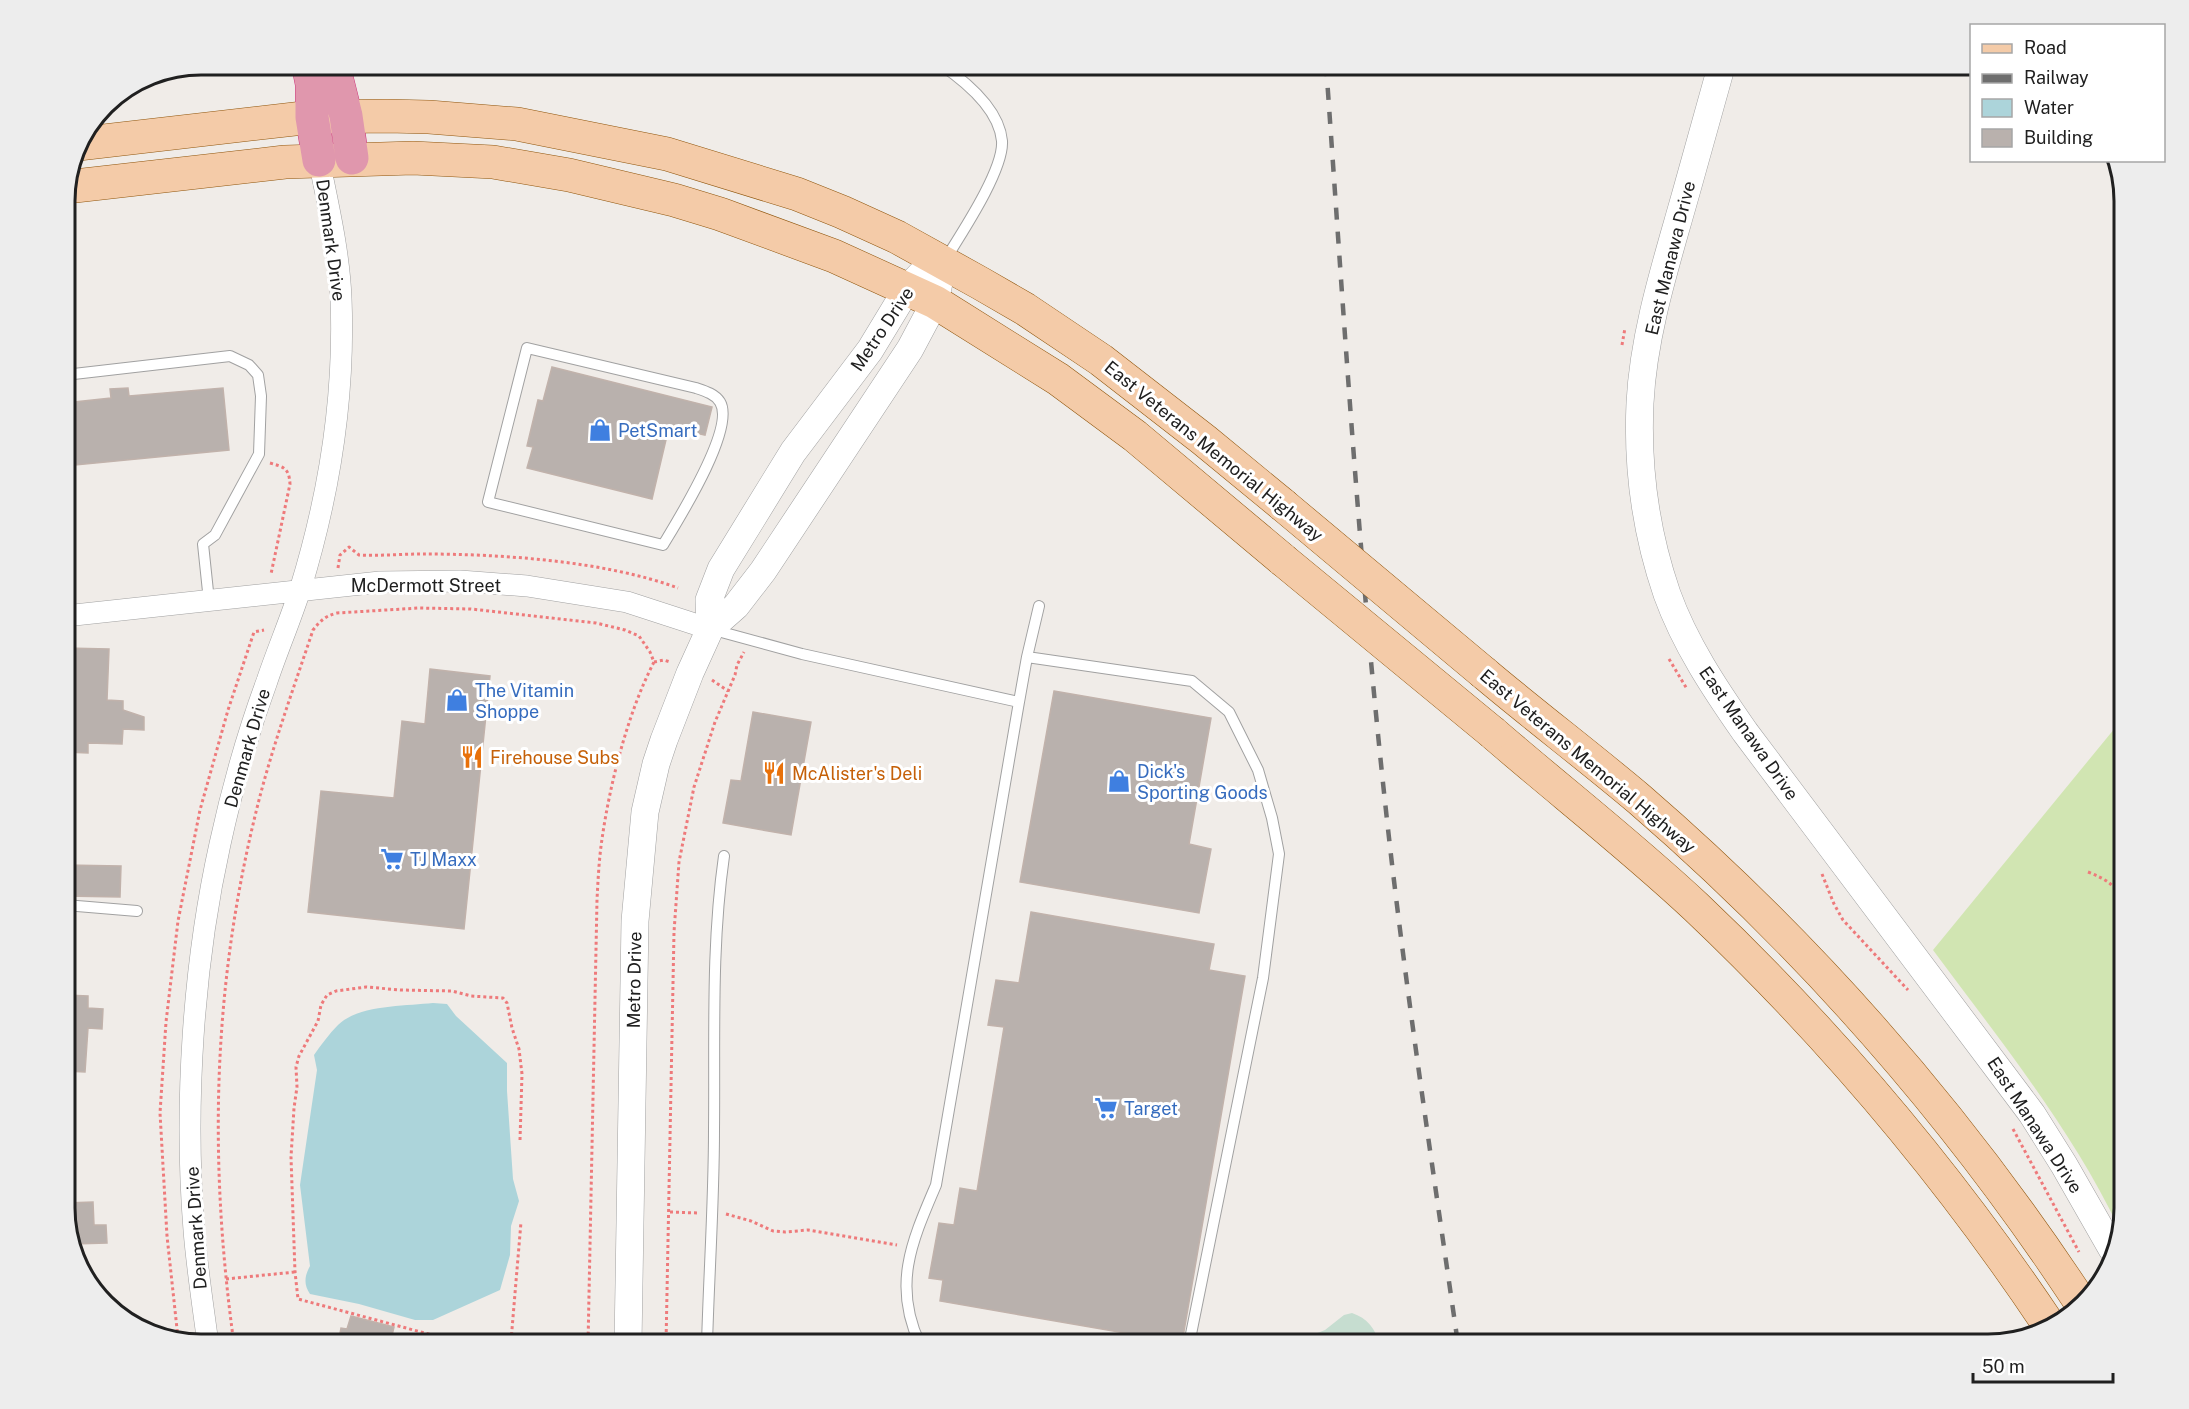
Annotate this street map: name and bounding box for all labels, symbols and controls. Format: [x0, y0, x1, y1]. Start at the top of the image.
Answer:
legend [1970, 24, 2165, 162]
text: Road [2024, 37, 2067, 58]
text: Railway [2024, 67, 2089, 88]
text: Water [2024, 97, 2074, 118]
text: Building [2024, 127, 2093, 148]
street label: Denmark Drive [312, 178, 350, 302]
street label: East Manawa Drive [1641, 179, 1699, 337]
street label: Metro Drive [846, 283, 918, 375]
street label: East Veterans Memorial Highway [1101, 356, 1328, 546]
shop icon: PetSmart [587, 417, 613, 443]
place label: PetSmart [618, 420, 697, 441]
street label: McDermott Street [351, 575, 501, 596]
street label: East Manawa Drive [1695, 662, 1803, 804]
street label: East Veterans Memorial Highway [1476, 665, 1700, 858]
place label: The Vitamin Shoppe [475, 680, 574, 722]
street label: Denmark Drive [220, 686, 274, 810]
shop icon: The Vitamin Shoppe [444, 687, 470, 713]
restaurant icon: Firehouse Subs [459, 744, 485, 770]
place label: Firehouse Subs [490, 747, 619, 768]
restaurant icon: McAlister's Deli [761, 760, 787, 786]
place label: Dick's Sporting Goods [1137, 761, 1268, 803]
place label: McAlister's Deli [792, 763, 922, 784]
shop icon: Dick's Sporting Goods [1106, 768, 1132, 794]
supermarket icon: TJ Maxx [379, 846, 405, 872]
place label: TJ Maxx [410, 849, 477, 870]
street label: Metro Drive [623, 931, 645, 1029]
street label: East Manawa Drive [1983, 1053, 2087, 1197]
supermarket icon: Target [1093, 1095, 1119, 1121]
place label: Target [1124, 1098, 1178, 1119]
street label: Denmark Drive [181, 1166, 211, 1290]
scale bar [1973, 1346, 2112, 1384]
text: 50 m [1982, 1356, 2025, 1377]

